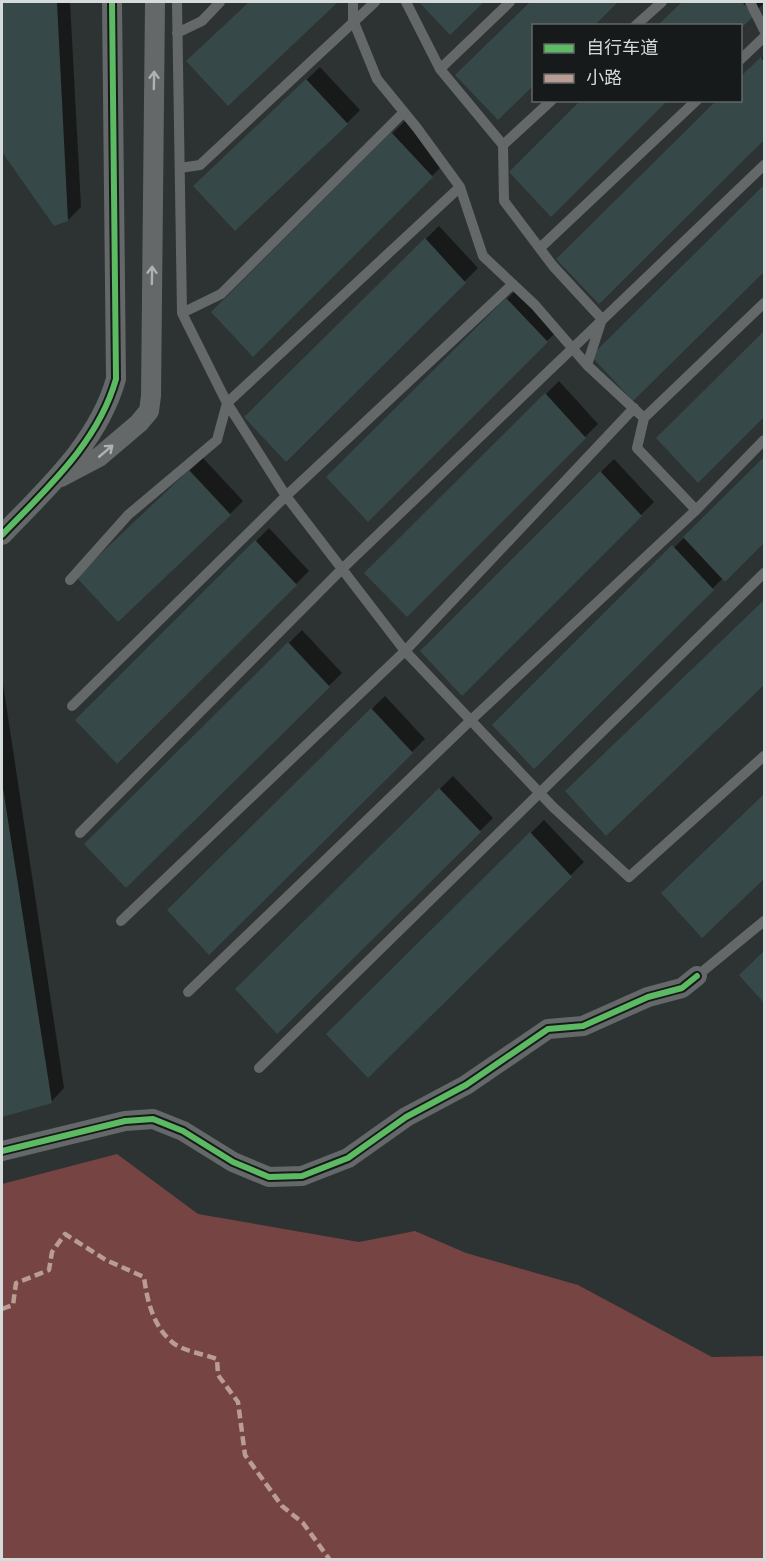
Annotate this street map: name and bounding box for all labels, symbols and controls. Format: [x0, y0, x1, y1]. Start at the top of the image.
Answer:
legend [532, 24, 742, 102]
text: 自行车道 [586, 37, 658, 59]
text: 小路 [586, 67, 622, 89]
one-way arrow [148, 70, 160, 90]
one-way arrow [146, 265, 158, 285]
one-way arrow [98, 444, 113, 458]

